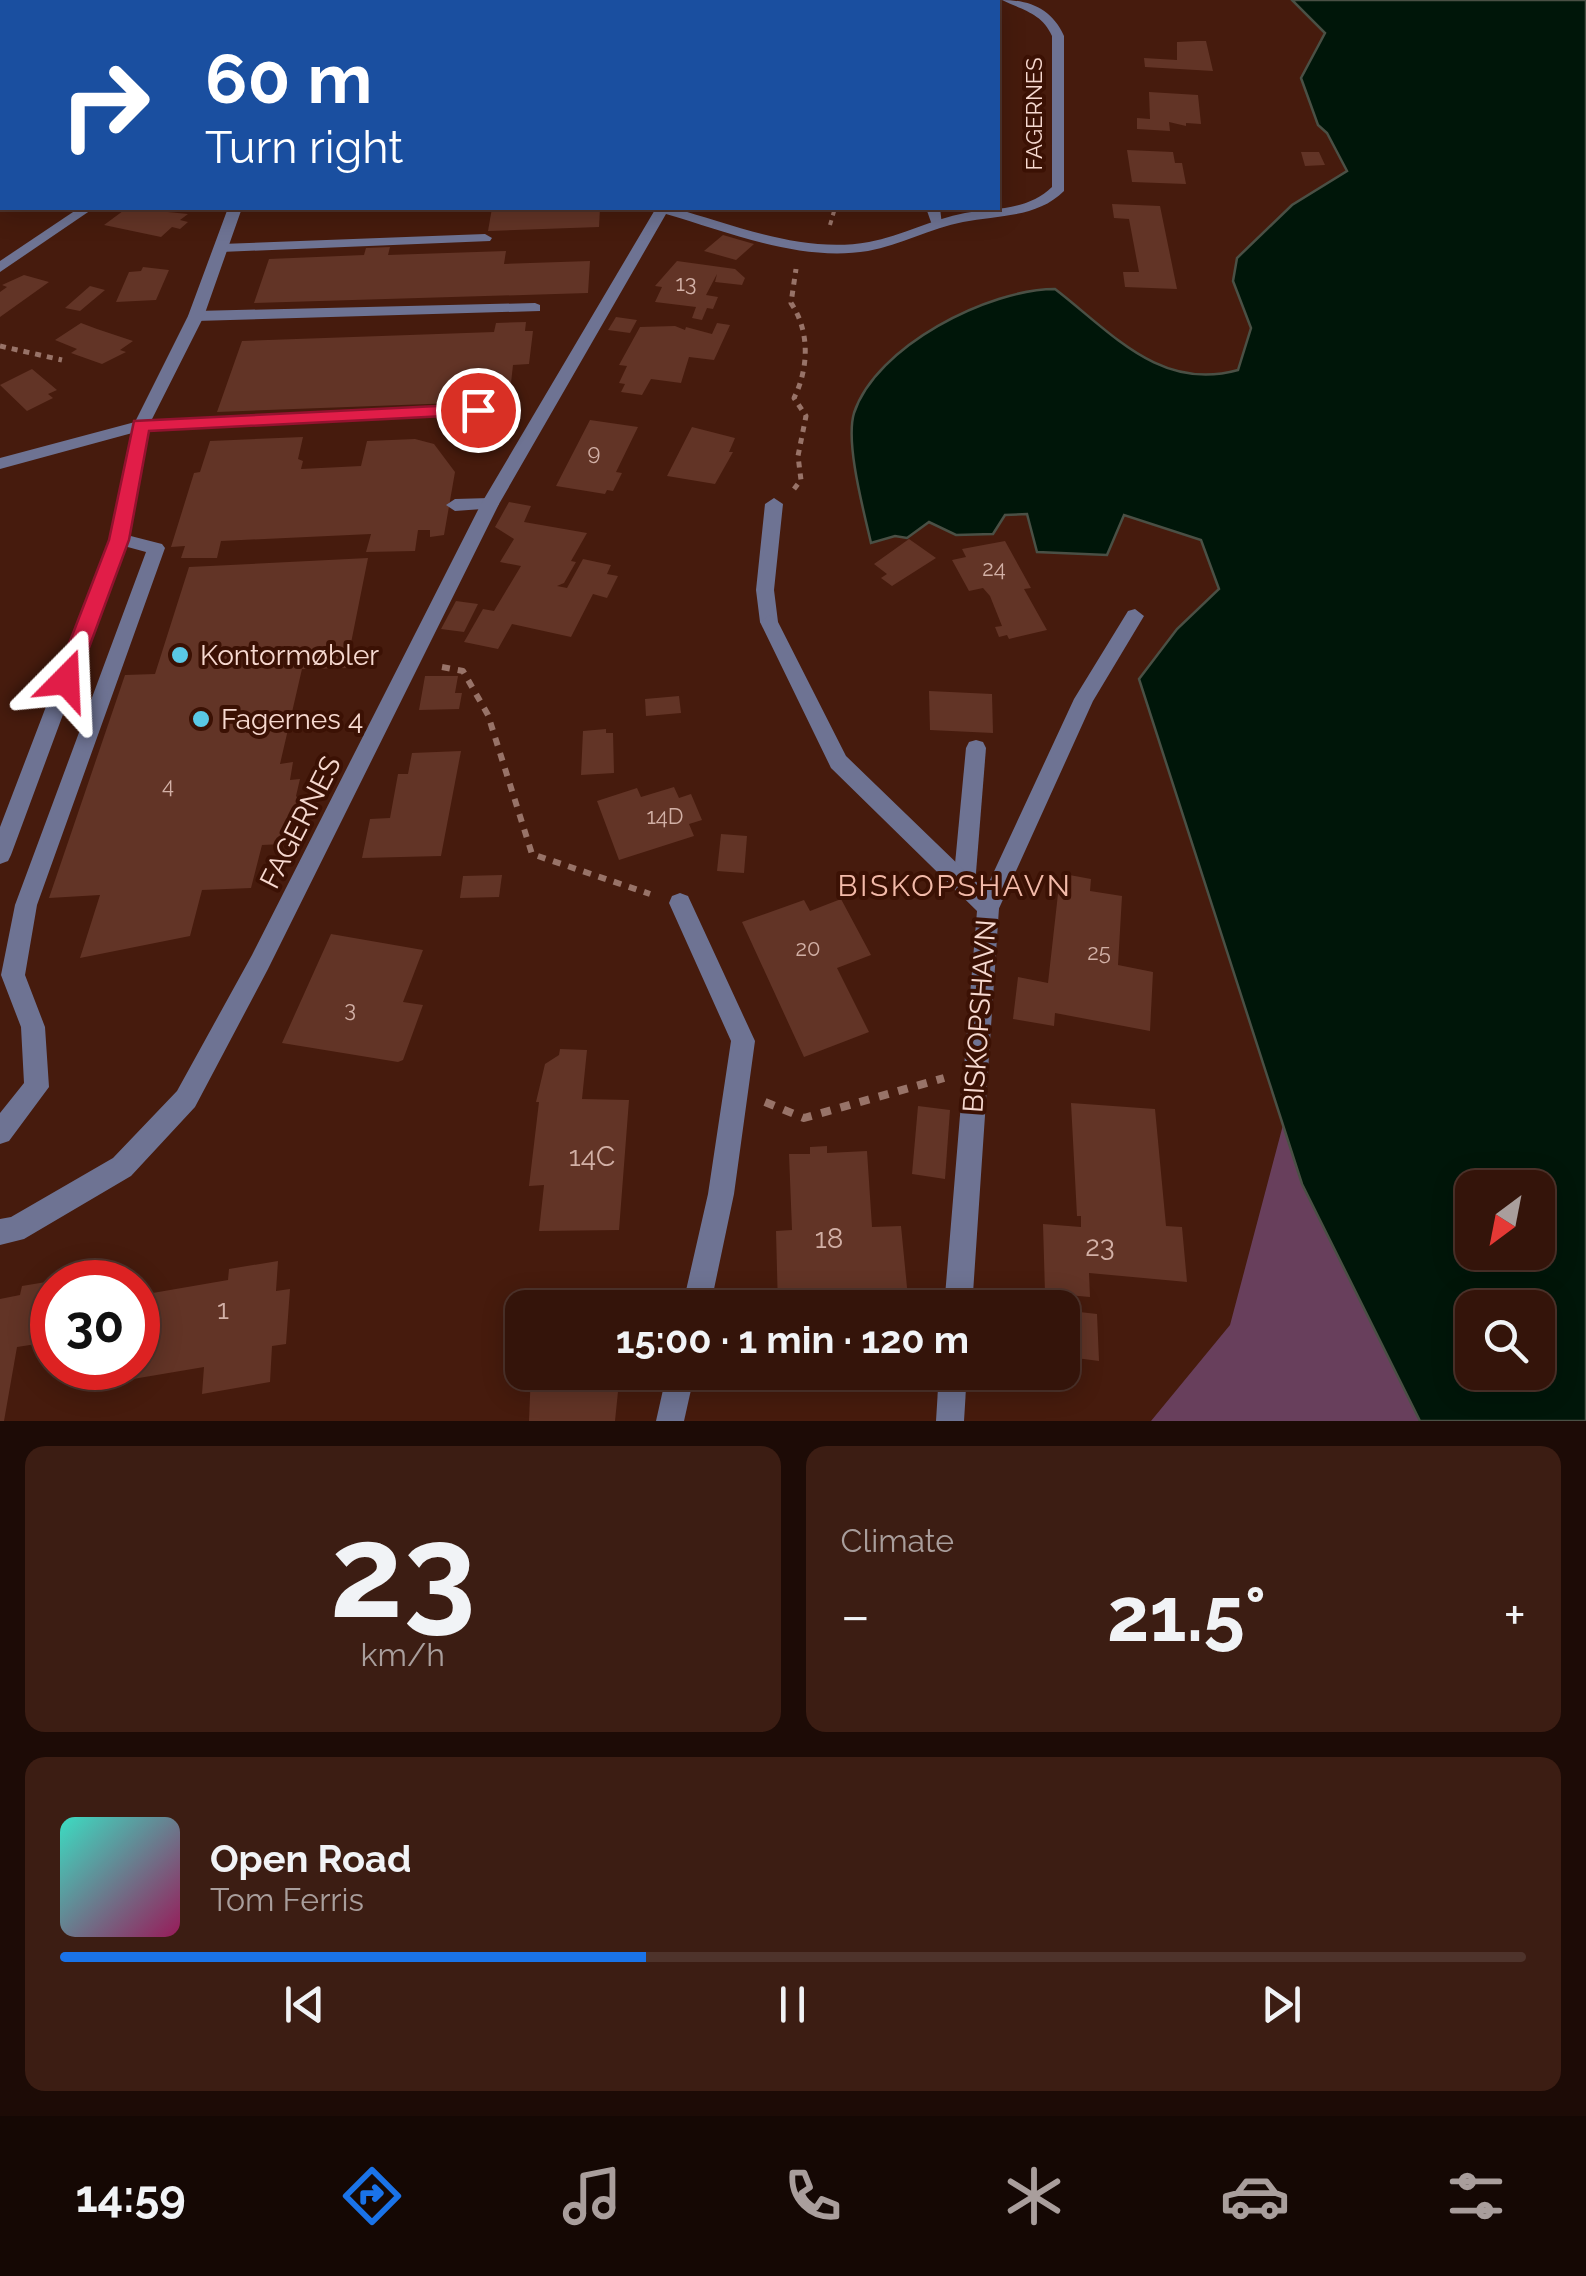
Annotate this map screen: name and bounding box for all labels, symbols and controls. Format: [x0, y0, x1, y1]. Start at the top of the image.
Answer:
text: 60 m [205, 37, 372, 119]
icon: right [40, 40, 170, 170]
street label: FAGERNES [1021, 57, 1047, 171]
text: Turn right [205, 121, 403, 174]
house number: 13 [675, 270, 697, 296]
pin [436, 368, 521, 453]
icon: arrive [451, 383, 506, 438]
house number: 9 [588, 439, 600, 465]
house number: 24 [982, 555, 1006, 581]
position arrow [14, 628, 118, 732]
place label: Kontormøbler [200, 639, 379, 672]
marker: Kontormøbler [169, 644, 191, 666]
place label: Fagernes 4 [221, 703, 363, 736]
marker: Fagernes 4 [190, 708, 212, 730]
street label: FAGERNES [253, 751, 348, 894]
house number: 4 [162, 772, 174, 798]
house number: 14D [646, 803, 684, 829]
district label: BISKOPSHAVN [838, 868, 1072, 903]
street label: BISKOPSHAVN [956, 918, 1003, 1114]
house number: 20 [796, 935, 820, 961]
house number: 25 [1087, 939, 1111, 965]
house number: 3 [344, 996, 356, 1022]
house number: 14C [569, 1140, 615, 1173]
north arrow [1455, 1170, 1555, 1270]
map controls [1455, 1170, 1555, 1390]
house number: 18 [815, 1222, 843, 1255]
house number: 23 [1085, 1230, 1115, 1263]
speed limit sign: 30 [30, 1260, 160, 1390]
button: search [1455, 1290, 1555, 1390]
house number: 1 [217, 1293, 229, 1326]
text: 15:00 · 1 min · 120 m [616, 1317, 969, 1362]
text: 23 [330, 1495, 476, 1647]
text: Climate [841, 1522, 954, 1559]
text: 21.5° [1107, 1570, 1266, 1659]
text: − [841, 1583, 870, 1648]
text: + [1503, 1583, 1526, 1648]
text: km/h [361, 1636, 445, 1673]
text: Open Road [210, 1836, 411, 1881]
text: Tom Ferris [210, 1881, 364, 1918]
icon: previous [277, 1977, 332, 2032]
icon: pause [765, 1977, 820, 2032]
icon: next [1254, 1977, 1309, 2032]
icon: directions [337, 2161, 407, 2231]
icon: music [557, 2161, 627, 2231]
icon: phone [778, 2161, 848, 2231]
icon: climate [999, 2161, 1069, 2231]
icon: car [1220, 2161, 1290, 2231]
icon: filters [1441, 2161, 1511, 2231]
text: 14:59 [75, 2170, 186, 2223]

